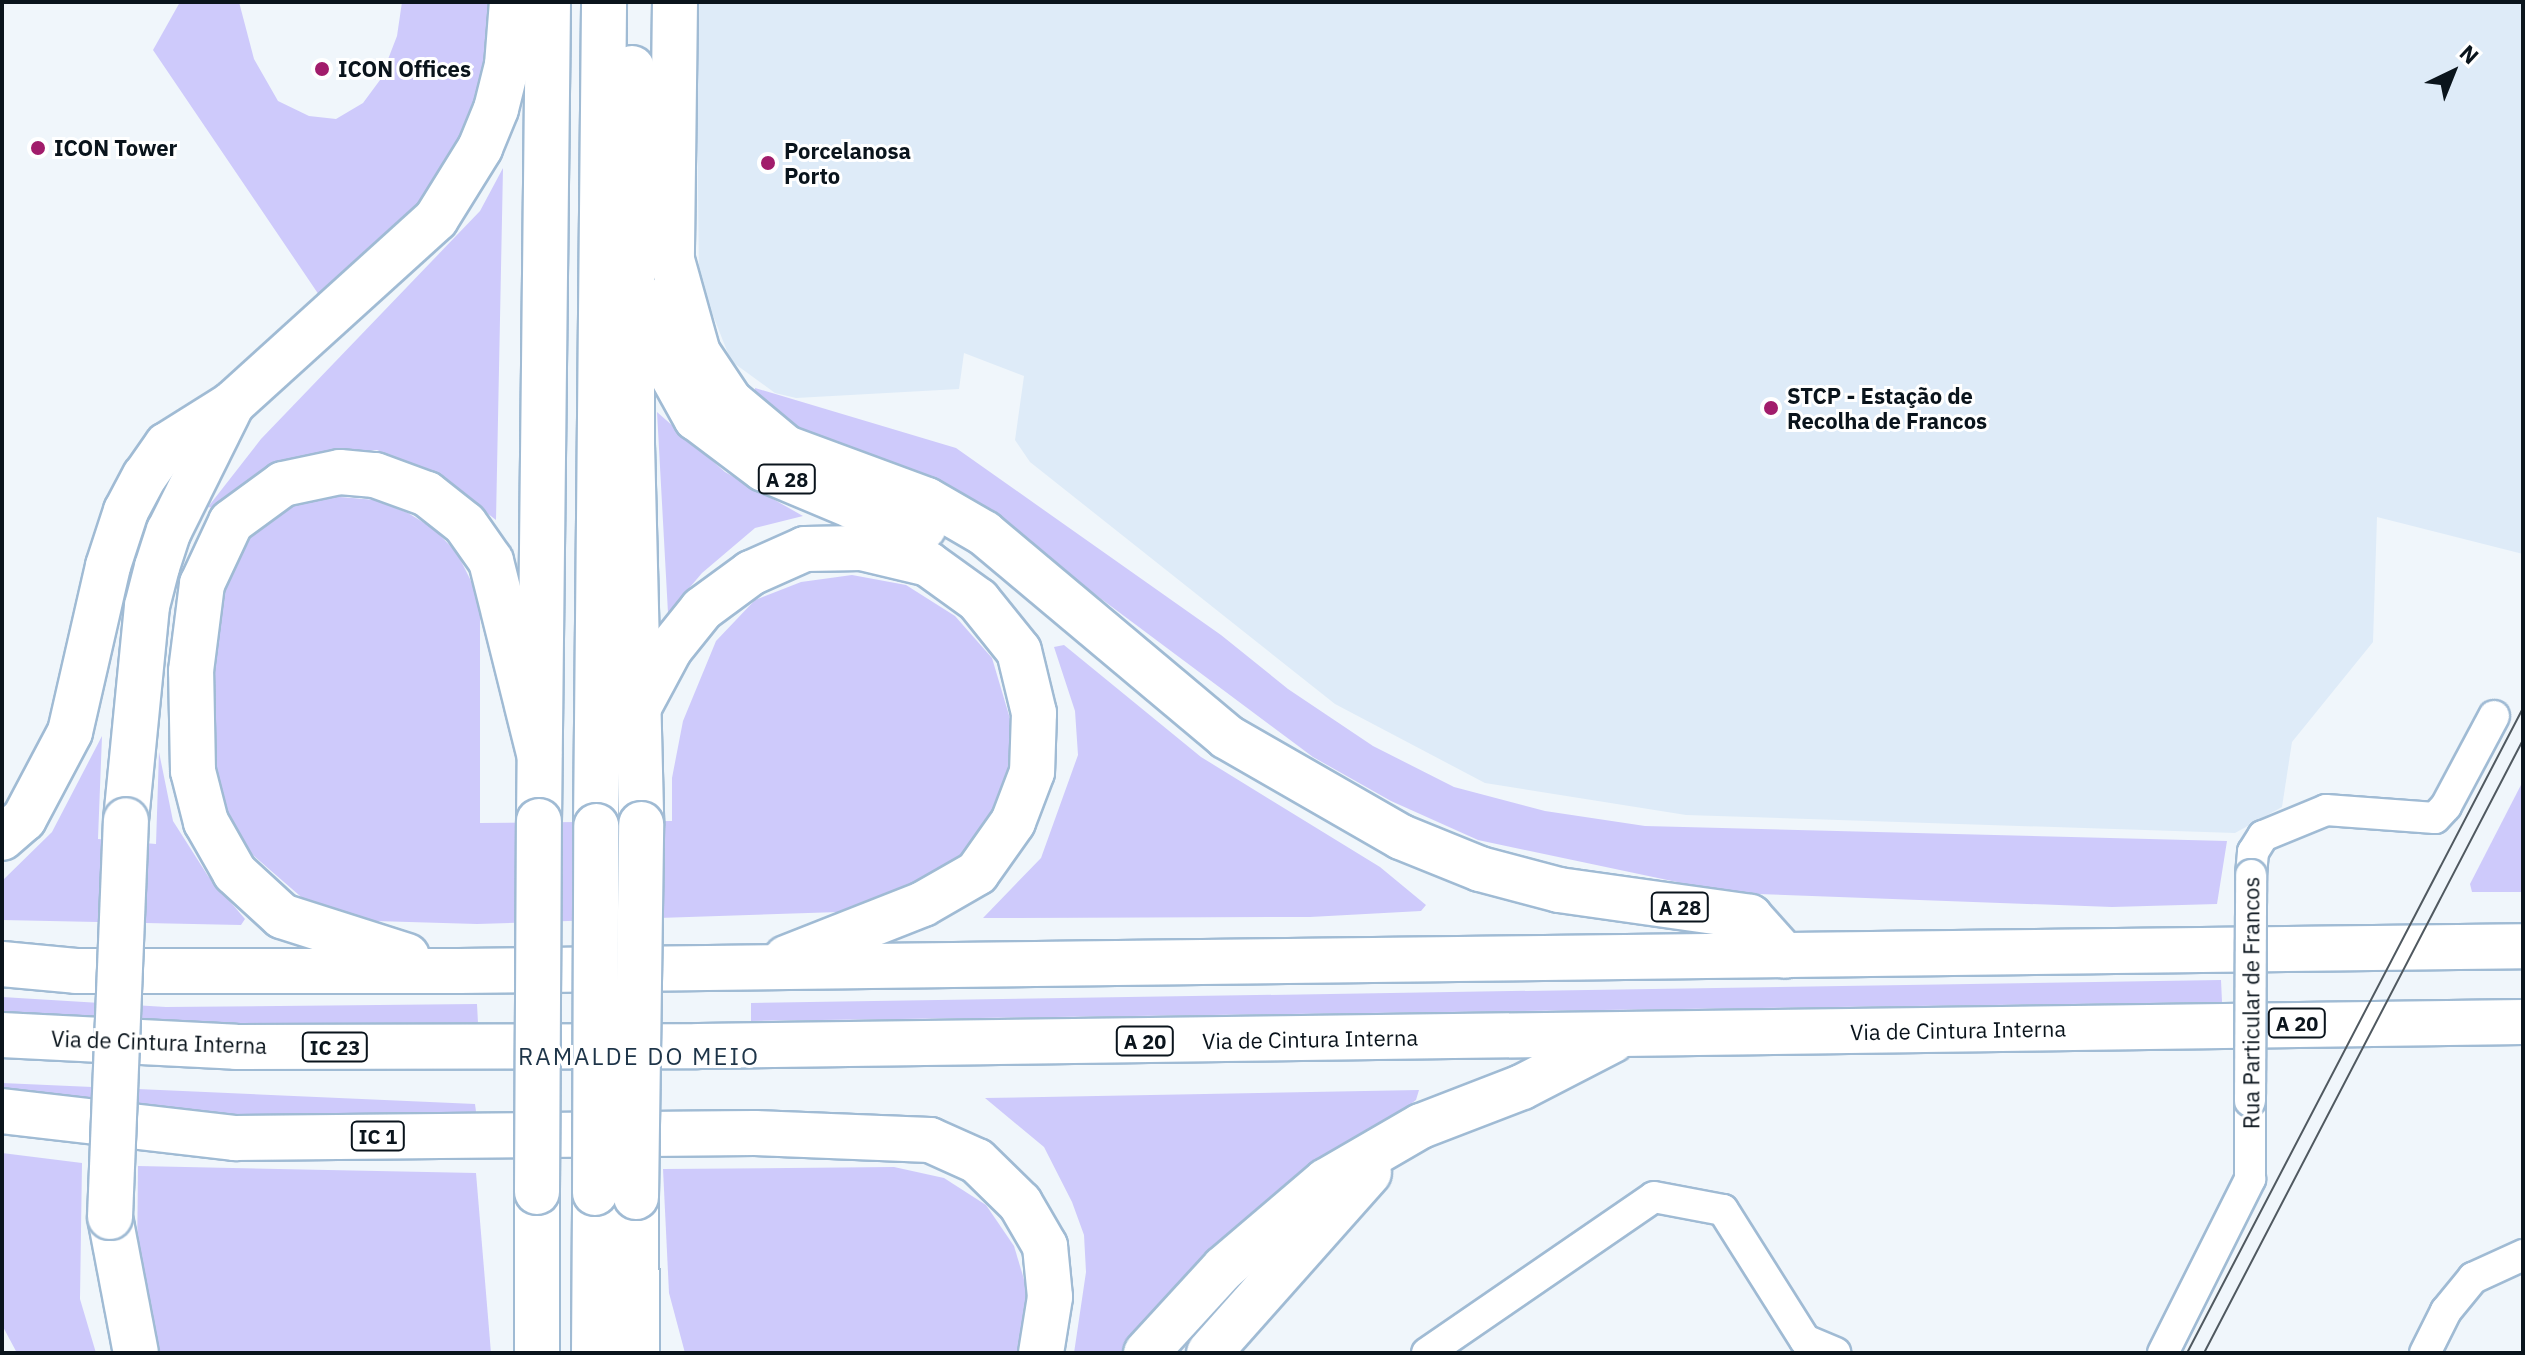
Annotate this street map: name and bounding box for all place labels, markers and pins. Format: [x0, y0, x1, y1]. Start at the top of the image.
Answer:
place label: ICON Offices [338, 56, 471, 82]
marker: ICON Offices [313, 60, 331, 78]
place label: ICON Tower [54, 135, 178, 161]
place label: Porcelanosa Porto [784, 137, 911, 188]
marker: ICON Tower [29, 139, 47, 157]
marker: Porcelanosa Porto [759, 154, 777, 172]
place label: STCP - Estação de Recolha de Francos [1787, 382, 1987, 434]
marker: STCP - Estação de Recolha de Francos [1762, 399, 1780, 417]

